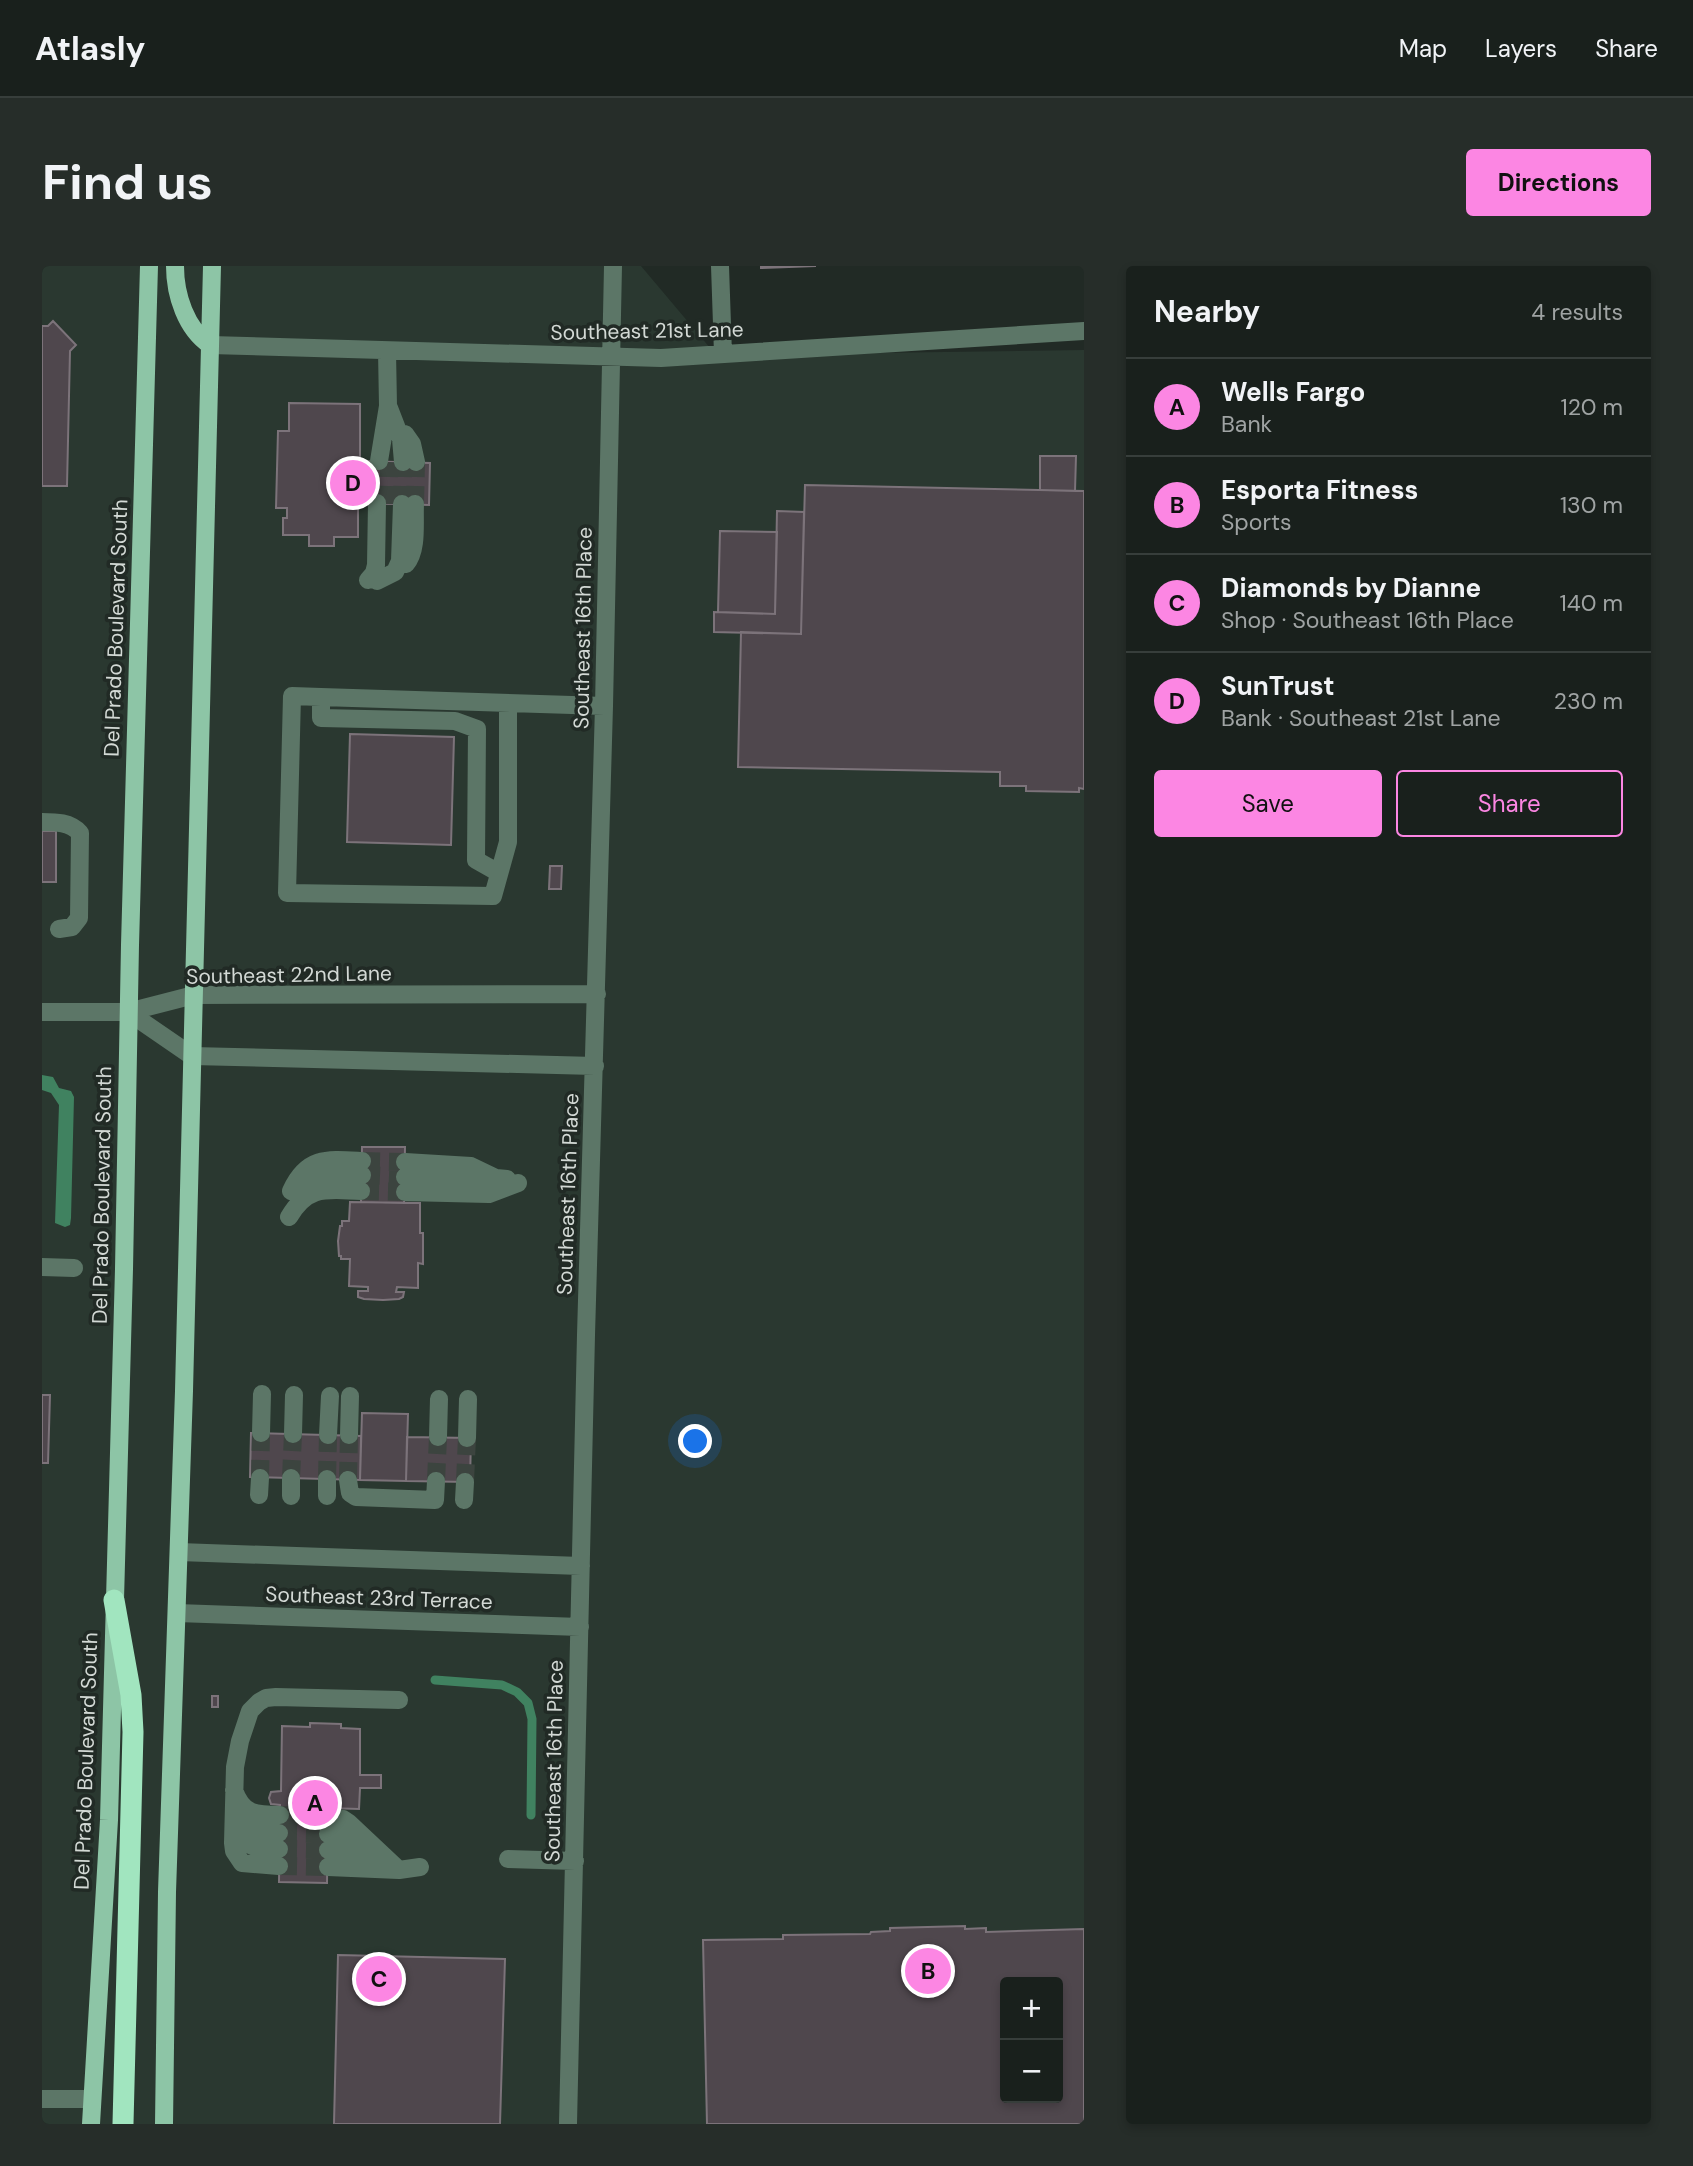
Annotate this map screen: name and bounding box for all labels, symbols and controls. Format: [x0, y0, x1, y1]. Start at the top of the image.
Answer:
text: Atlasly [35, 27, 145, 70]
text: Map [1399, 33, 1447, 64]
text: Layers [1485, 33, 1557, 64]
text: Share [1595, 33, 1658, 64]
button: Directions [1466, 149, 1651, 216]
text: Find us [42, 150, 213, 214]
text: Nearby [1154, 292, 1260, 331]
text: 4 results [1531, 297, 1623, 327]
street label: Southeast 21st Lane [550, 315, 744, 347]
text: Wells Fargo [1221, 375, 1365, 409]
text: A [1169, 392, 1185, 422]
text: 120 m [1560, 392, 1623, 422]
text: Bank [1221, 409, 1272, 439]
pin: D [330, 457, 376, 509]
text: Esporta Fitness [1221, 473, 1418, 507]
text: B [1170, 490, 1184, 520]
text: 130 m [1560, 490, 1623, 520]
street label: Del Prado Boulevard South [98, 499, 134, 757]
text: Sports [1221, 507, 1291, 537]
street label: Southeast 16th Place [567, 527, 599, 729]
text: Diamonds by Dianne [1221, 571, 1481, 605]
text: C [1169, 588, 1185, 618]
text: 140 m [1560, 588, 1623, 618]
text: Shop · Southeast 16th Place [1221, 605, 1514, 635]
text: SunTrust [1221, 669, 1334, 703]
text: D [1169, 686, 1185, 716]
text: 230 m [1554, 686, 1623, 716]
text: Bank · Southeast 21st Lane [1221, 703, 1501, 733]
button: Save [1154, 770, 1382, 837]
button: Share [1396, 770, 1623, 837]
street label: Southeast 22nd Lane [186, 959, 392, 991]
street label: Del Prado Boulevard South [86, 1066, 118, 1324]
street label: Southeast 16th Place [550, 1092, 586, 1295]
your location [678, 1424, 712, 1458]
street label: Southeast 23rd Terrace [265, 1580, 493, 1616]
street label: Del Prado Boulevard South [68, 1632, 104, 1890]
street label: Southeast 16th Place [538, 1660, 570, 1862]
pin: A [292, 1777, 338, 1829]
pin: B [905, 1945, 951, 1997]
pin: C [356, 1953, 402, 2005]
map controls [1000, 1977, 1063, 2103]
button: + [1000, 1977, 1063, 2040]
button: − [1000, 2040, 1063, 2103]

